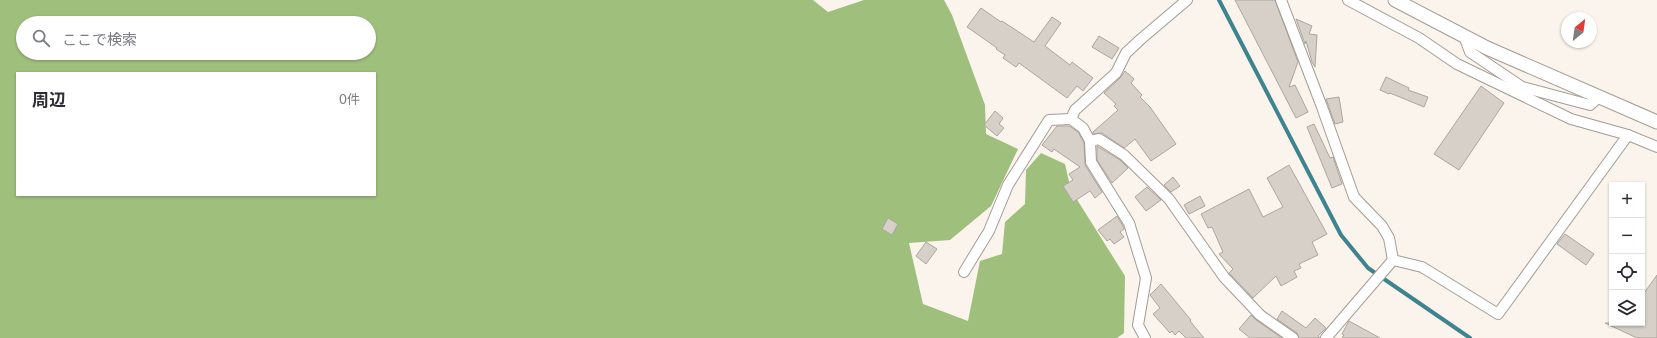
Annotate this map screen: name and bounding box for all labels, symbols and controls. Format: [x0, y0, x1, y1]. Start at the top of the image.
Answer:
north arrow [1561, 12, 1597, 48]
search box [16, 16, 376, 60]
icon: search [30, 27, 52, 49]
text: ここで検索 [62, 31, 137, 48]
text: 周辺 [32, 90, 66, 110]
text: 0件 [339, 92, 360, 107]
map controls [1609, 182, 1645, 326]
button: + [1609, 182, 1645, 218]
button: − [1609, 218, 1645, 254]
button: locate [1609, 254, 1645, 290]
button: layers [1609, 290, 1645, 326]

